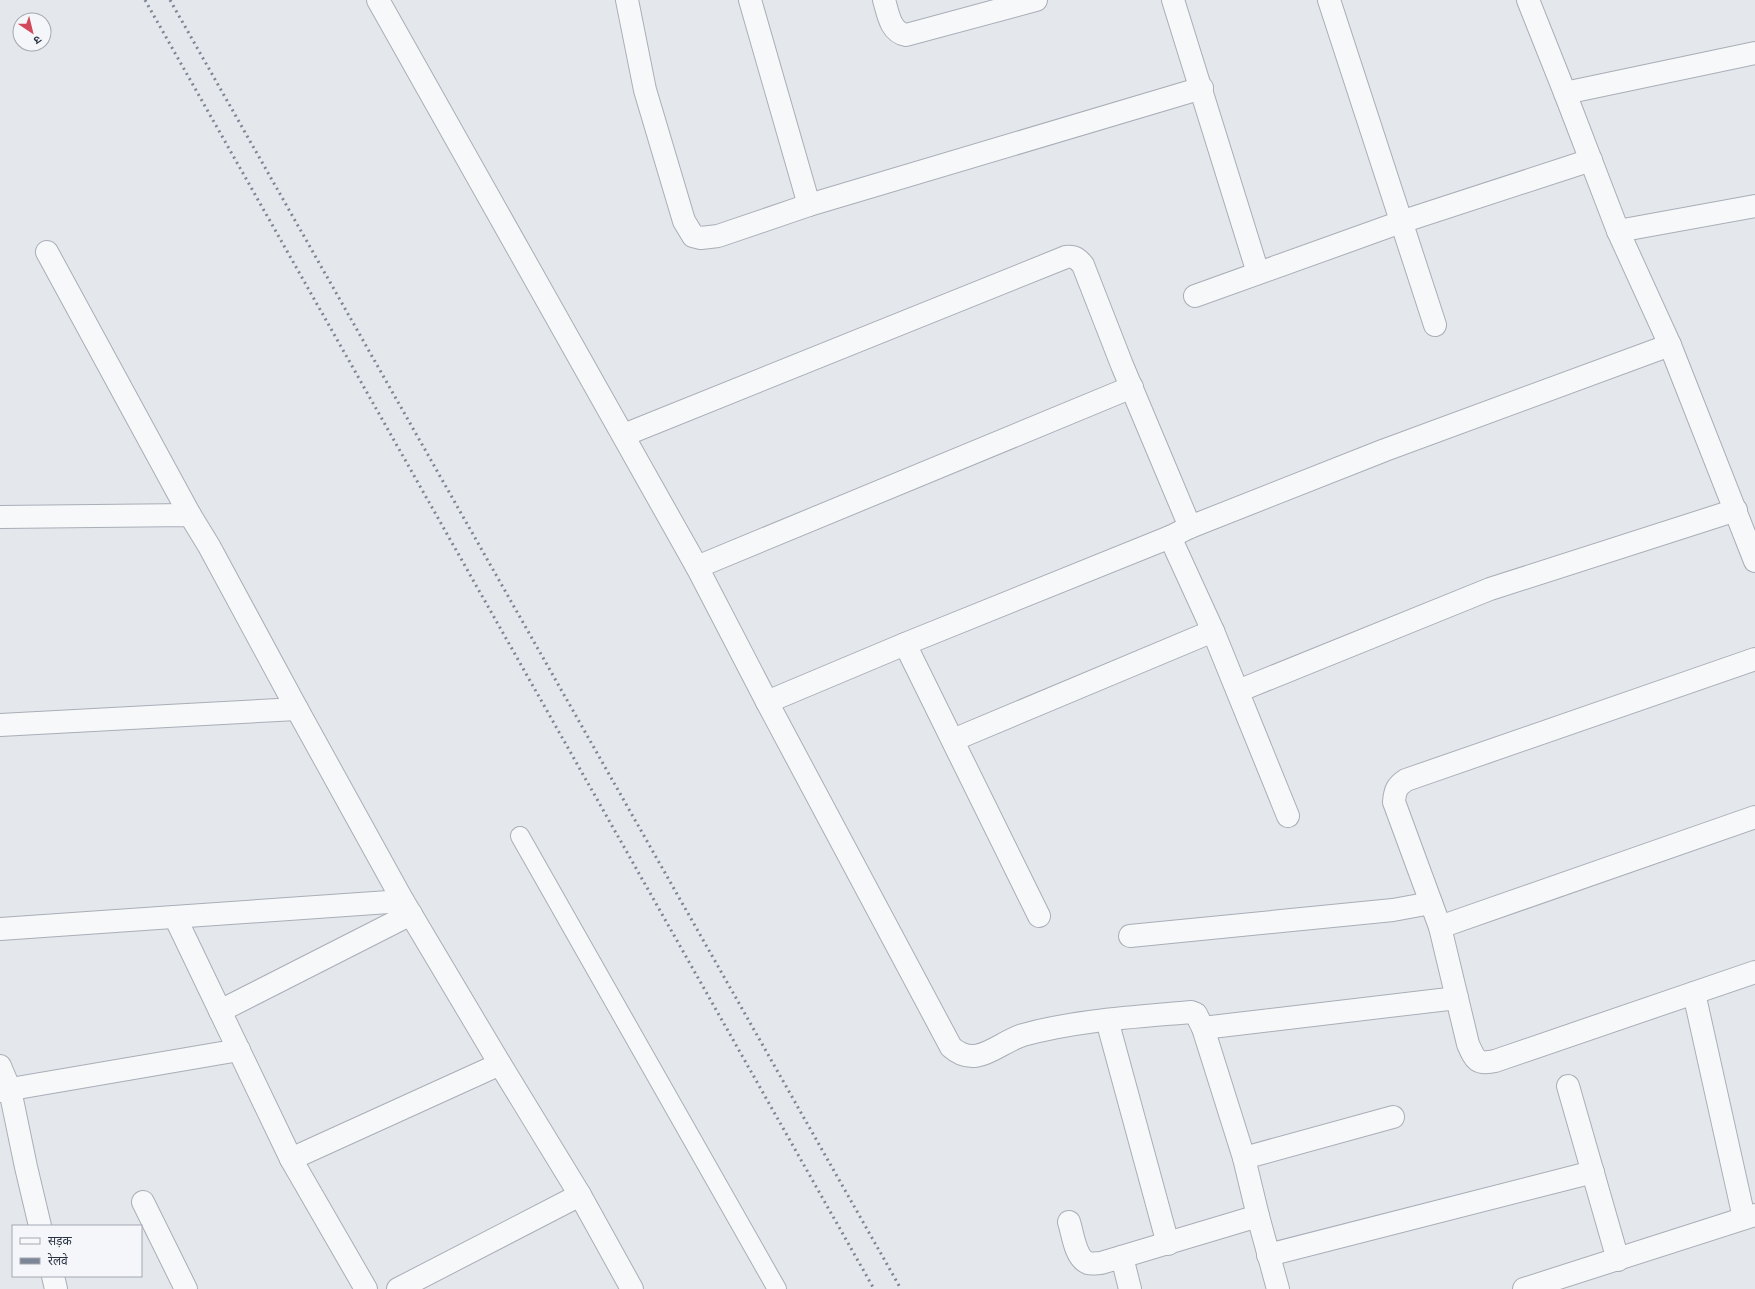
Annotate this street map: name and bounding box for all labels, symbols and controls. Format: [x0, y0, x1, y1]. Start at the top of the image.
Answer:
north arrow [12, 12, 52, 52]
text: उ [31, 33, 44, 47]
legend [12, 1225, 142, 1277]
text: सड़क [48, 1234, 73, 1248]
text: रेलवे [48, 1253, 68, 1268]

